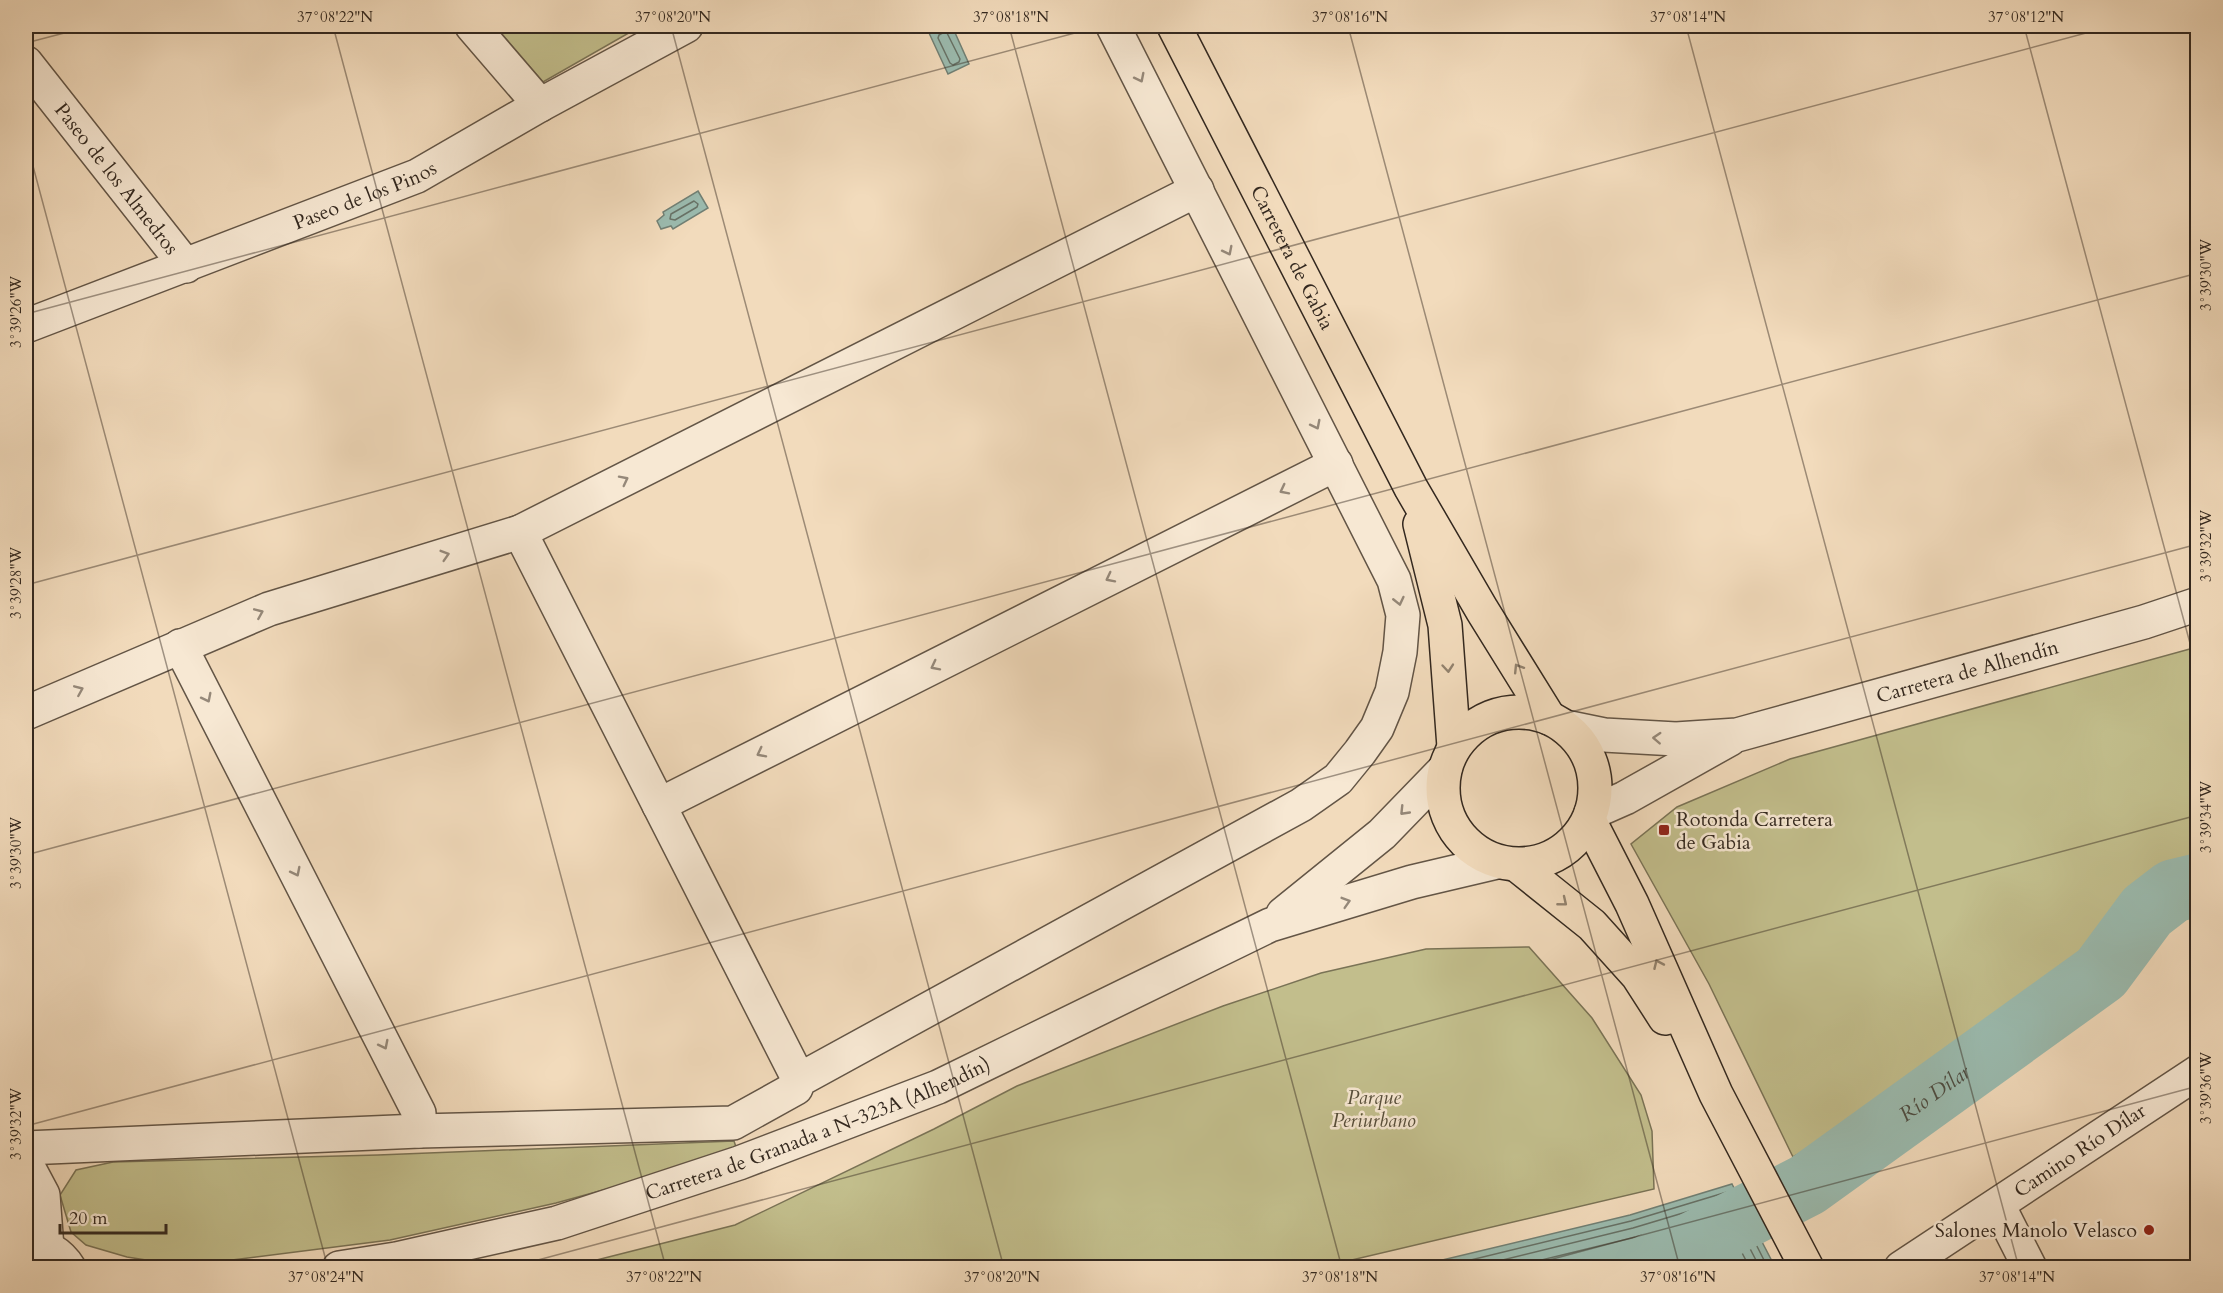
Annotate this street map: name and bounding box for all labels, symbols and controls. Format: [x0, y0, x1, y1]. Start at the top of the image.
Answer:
text: 37°08'22"N [297, 7, 373, 27]
text: 37°08'20"N [635, 7, 711, 27]
text: 37°08'18"N [973, 7, 1049, 27]
text: 37°08'16"N [1312, 7, 1388, 27]
text: 37°08'14"N [1650, 7, 1726, 27]
text: 37°08'12"N [1988, 7, 2064, 27]
one-way arrow [1132, 71, 1144, 82]
street label: Paseo de los Almedros [49, 97, 185, 260]
street label: Paseo de los Pinos [289, 154, 441, 236]
street label: Carretera de Gabia [1244, 180, 1341, 335]
text: 3°39'30"W [2196, 238, 2216, 311]
one-way arrow [1221, 245, 1232, 256]
text: 3°39'26"W [6, 275, 26, 348]
one-way arrow [1309, 419, 1321, 430]
one-way arrow [617, 475, 628, 487]
one-way arrow [1279, 483, 1290, 495]
text: 3°39'32"W [2196, 509, 2216, 582]
text: 3°39'28"W [6, 546, 26, 619]
one-way arrow [439, 550, 450, 562]
one-way arrow [1105, 571, 1116, 582]
one-way arrow [1392, 596, 1405, 606]
one-way arrow [252, 608, 263, 620]
street label: Carretera de Alhendín [1873, 633, 2062, 709]
one-way arrow [931, 658, 942, 670]
one-way arrow [1441, 664, 1454, 673]
one-way arrow [1514, 664, 1525, 675]
one-way arrow [73, 685, 84, 697]
one-way arrow [199, 692, 211, 703]
one-way arrow [1653, 731, 1662, 744]
one-way arrow [757, 746, 768, 758]
text: 3°39'34"W [2196, 780, 2216, 853]
one-way arrow [1400, 805, 1411, 815]
place label: Rotonda Carretera de Gabia [1676, 806, 1833, 856]
text: 3°39'30"W [6, 816, 26, 889]
marker: Rotonda Carretera de Gabia [1657, 823, 1671, 837]
one-way arrow [288, 865, 300, 876]
one-way arrow [1556, 894, 1567, 905]
one-way arrow [1340, 897, 1351, 909]
one-way arrow [1654, 959, 1666, 970]
one-way arrow [377, 1039, 389, 1050]
street label: Carretera de Granada a N-323A (Alhendín) [642, 1050, 995, 1207]
text: 3°39'36"W [2196, 1051, 2216, 1124]
water label: Río Dílar [1893, 1057, 1977, 1129]
park label: Parque Periurbano [1332, 1084, 1416, 1134]
text: 3°39'32"W [6, 1087, 26, 1160]
street label: Camino Río Dílar [2008, 1096, 2151, 1203]
scale bar [60, 1197, 166, 1235]
text: 20 m [69, 1206, 108, 1231]
place label: Salones Manolo Velasco [1935, 1217, 2137, 1244]
marker: Salones Manolo Velasco [2142, 1223, 2156, 1237]
text: 37°08'24"N [288, 1267, 364, 1287]
text: 37°08'22"N [626, 1267, 702, 1287]
text: 37°08'20"N [964, 1267, 1040, 1287]
text: 37°08'18"N [1302, 1267, 1378, 1287]
text: 37°08'16"N [1640, 1267, 1716, 1287]
text: 37°08'14"N [1979, 1267, 2055, 1287]

